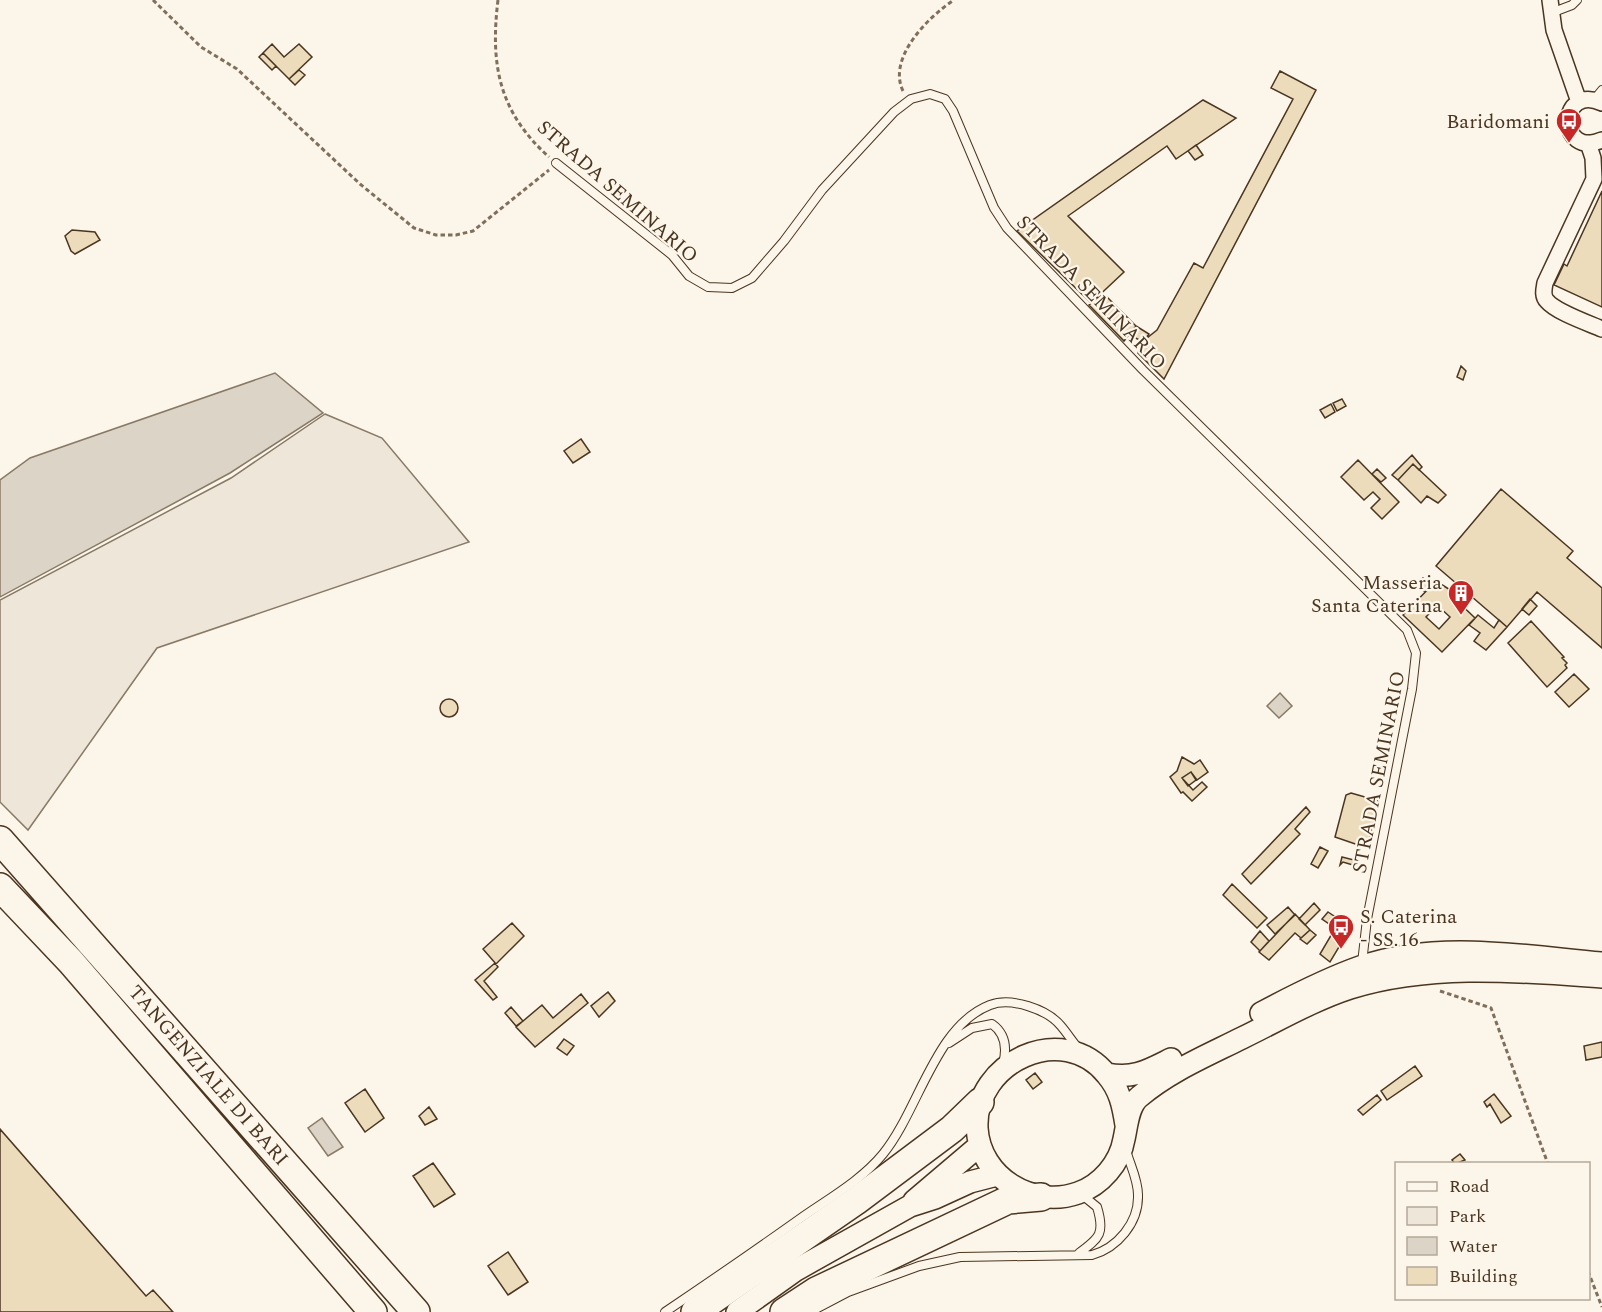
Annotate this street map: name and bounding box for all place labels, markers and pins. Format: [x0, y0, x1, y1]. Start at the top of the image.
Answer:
bus stop icon: Baridomani [1554, 106, 1584, 144]
place label: Baridomani [1446, 107, 1550, 137]
place label: Masseria Santa Caterina [1311, 568, 1442, 621]
building icon: Masseria Santa Caterina [1446, 578, 1476, 616]
place label: S. Caterina - SS.16 [1360, 902, 1457, 955]
bus stop icon: S. Caterina - SS.16 [1326, 912, 1356, 950]

